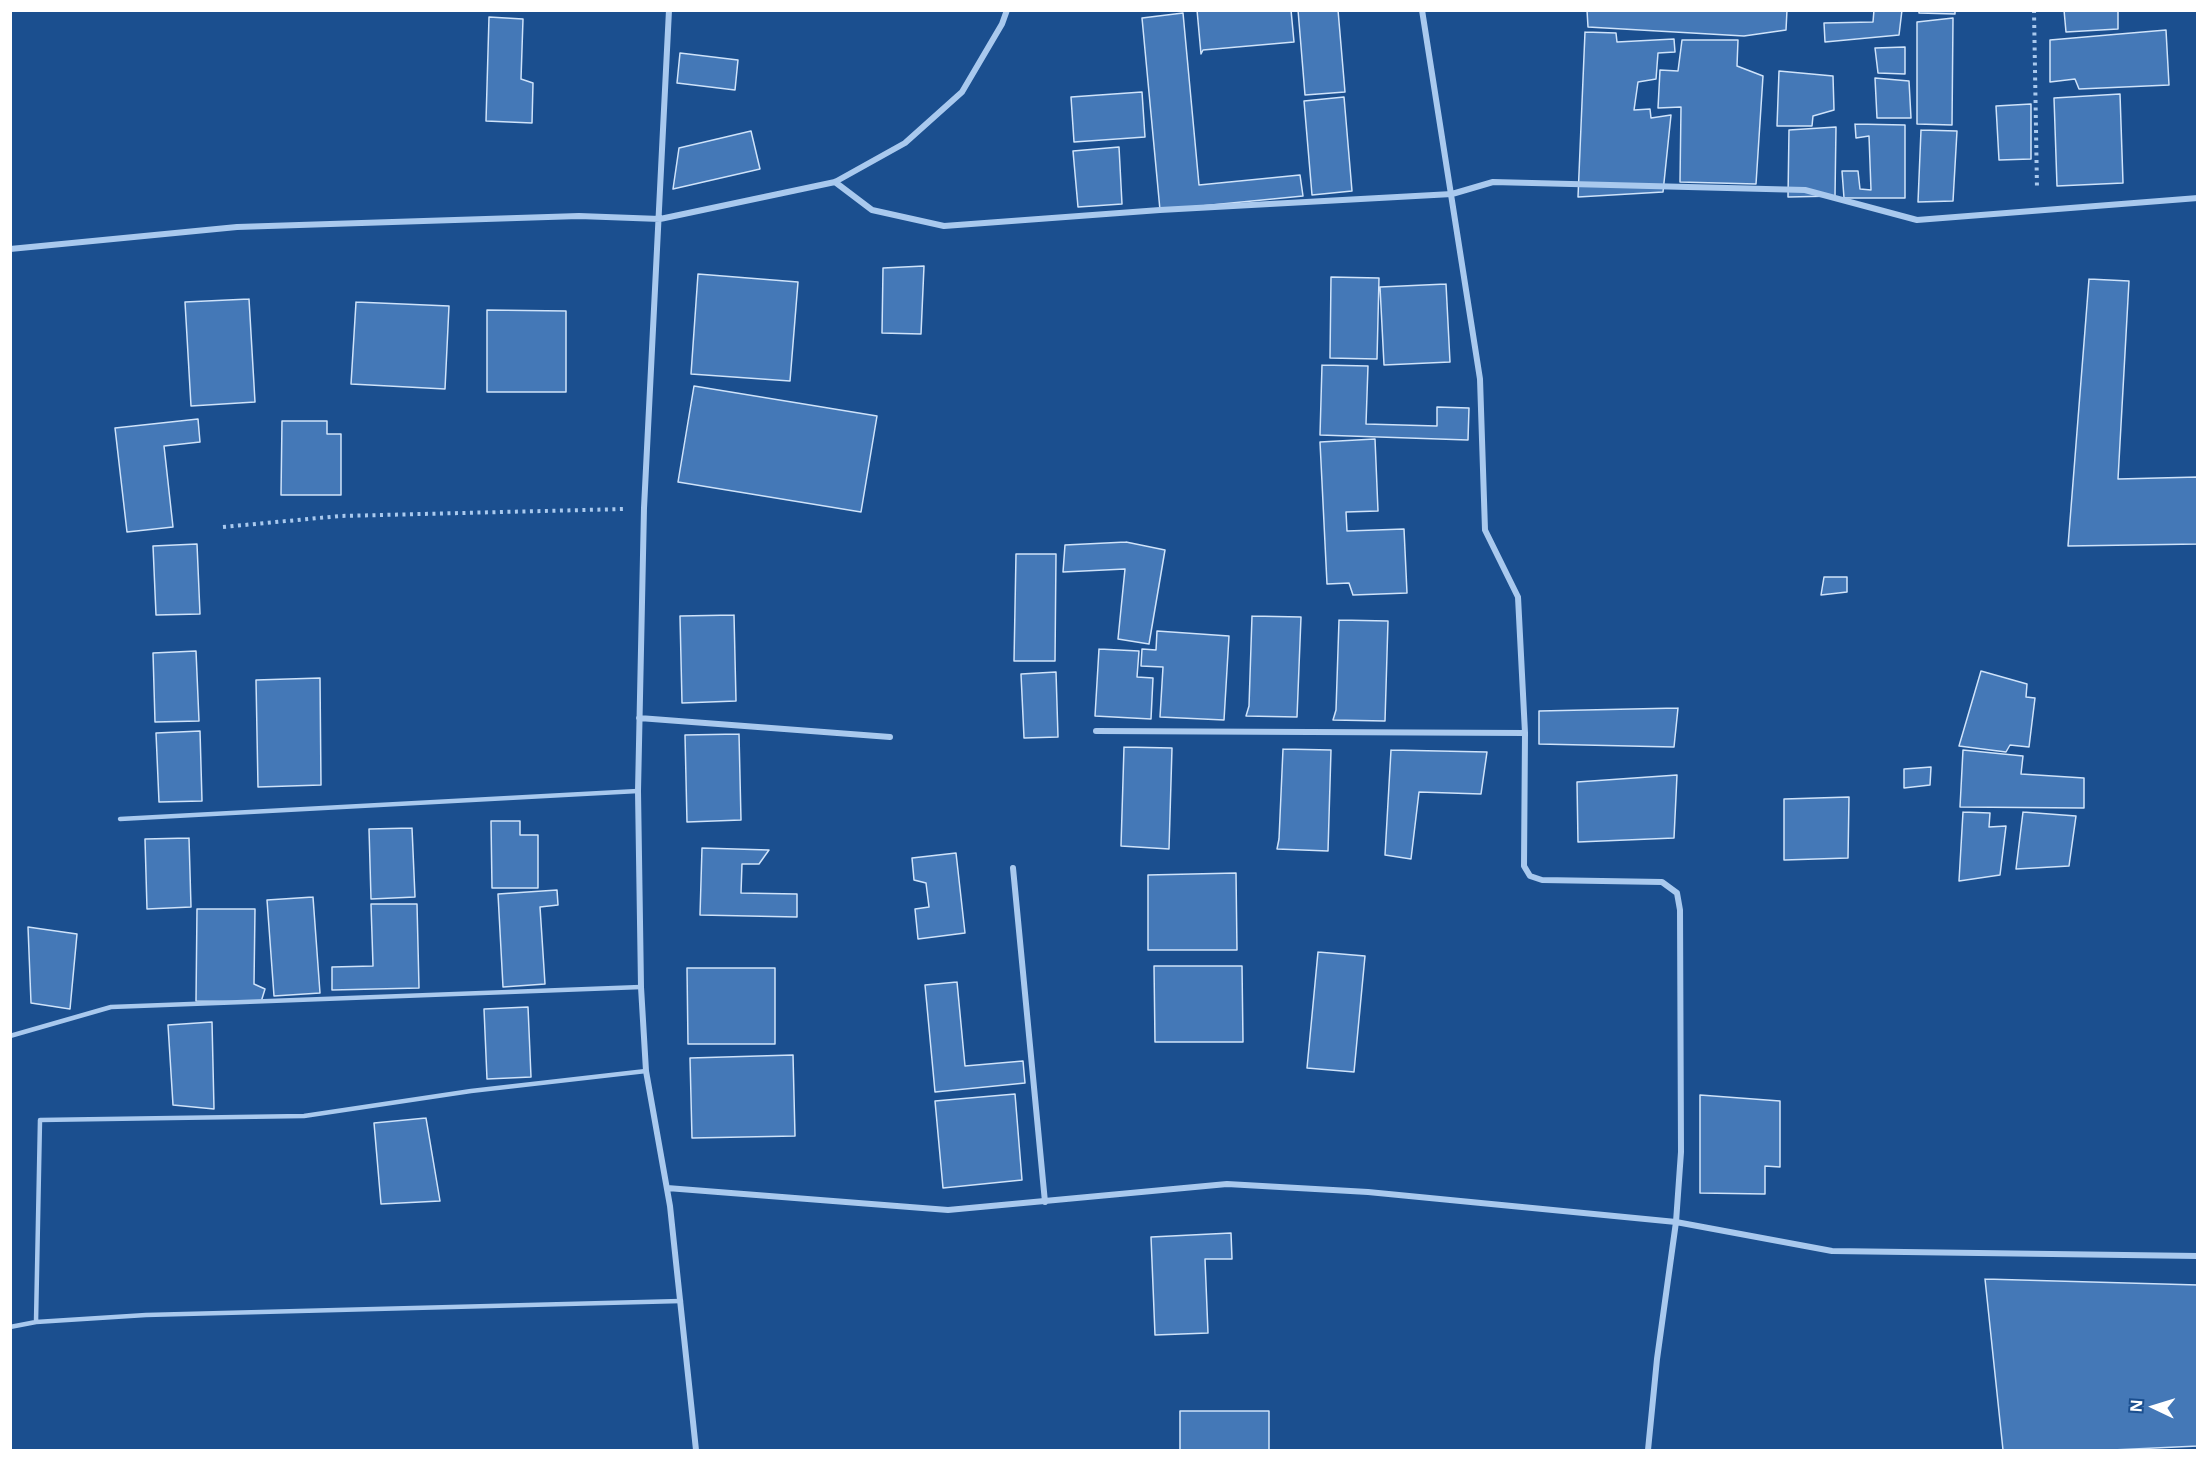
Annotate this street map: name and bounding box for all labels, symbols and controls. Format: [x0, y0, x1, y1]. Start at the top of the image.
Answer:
north arrow [2124, 1377, 2184, 1437]
text: N [2125, 1398, 2147, 1413]

